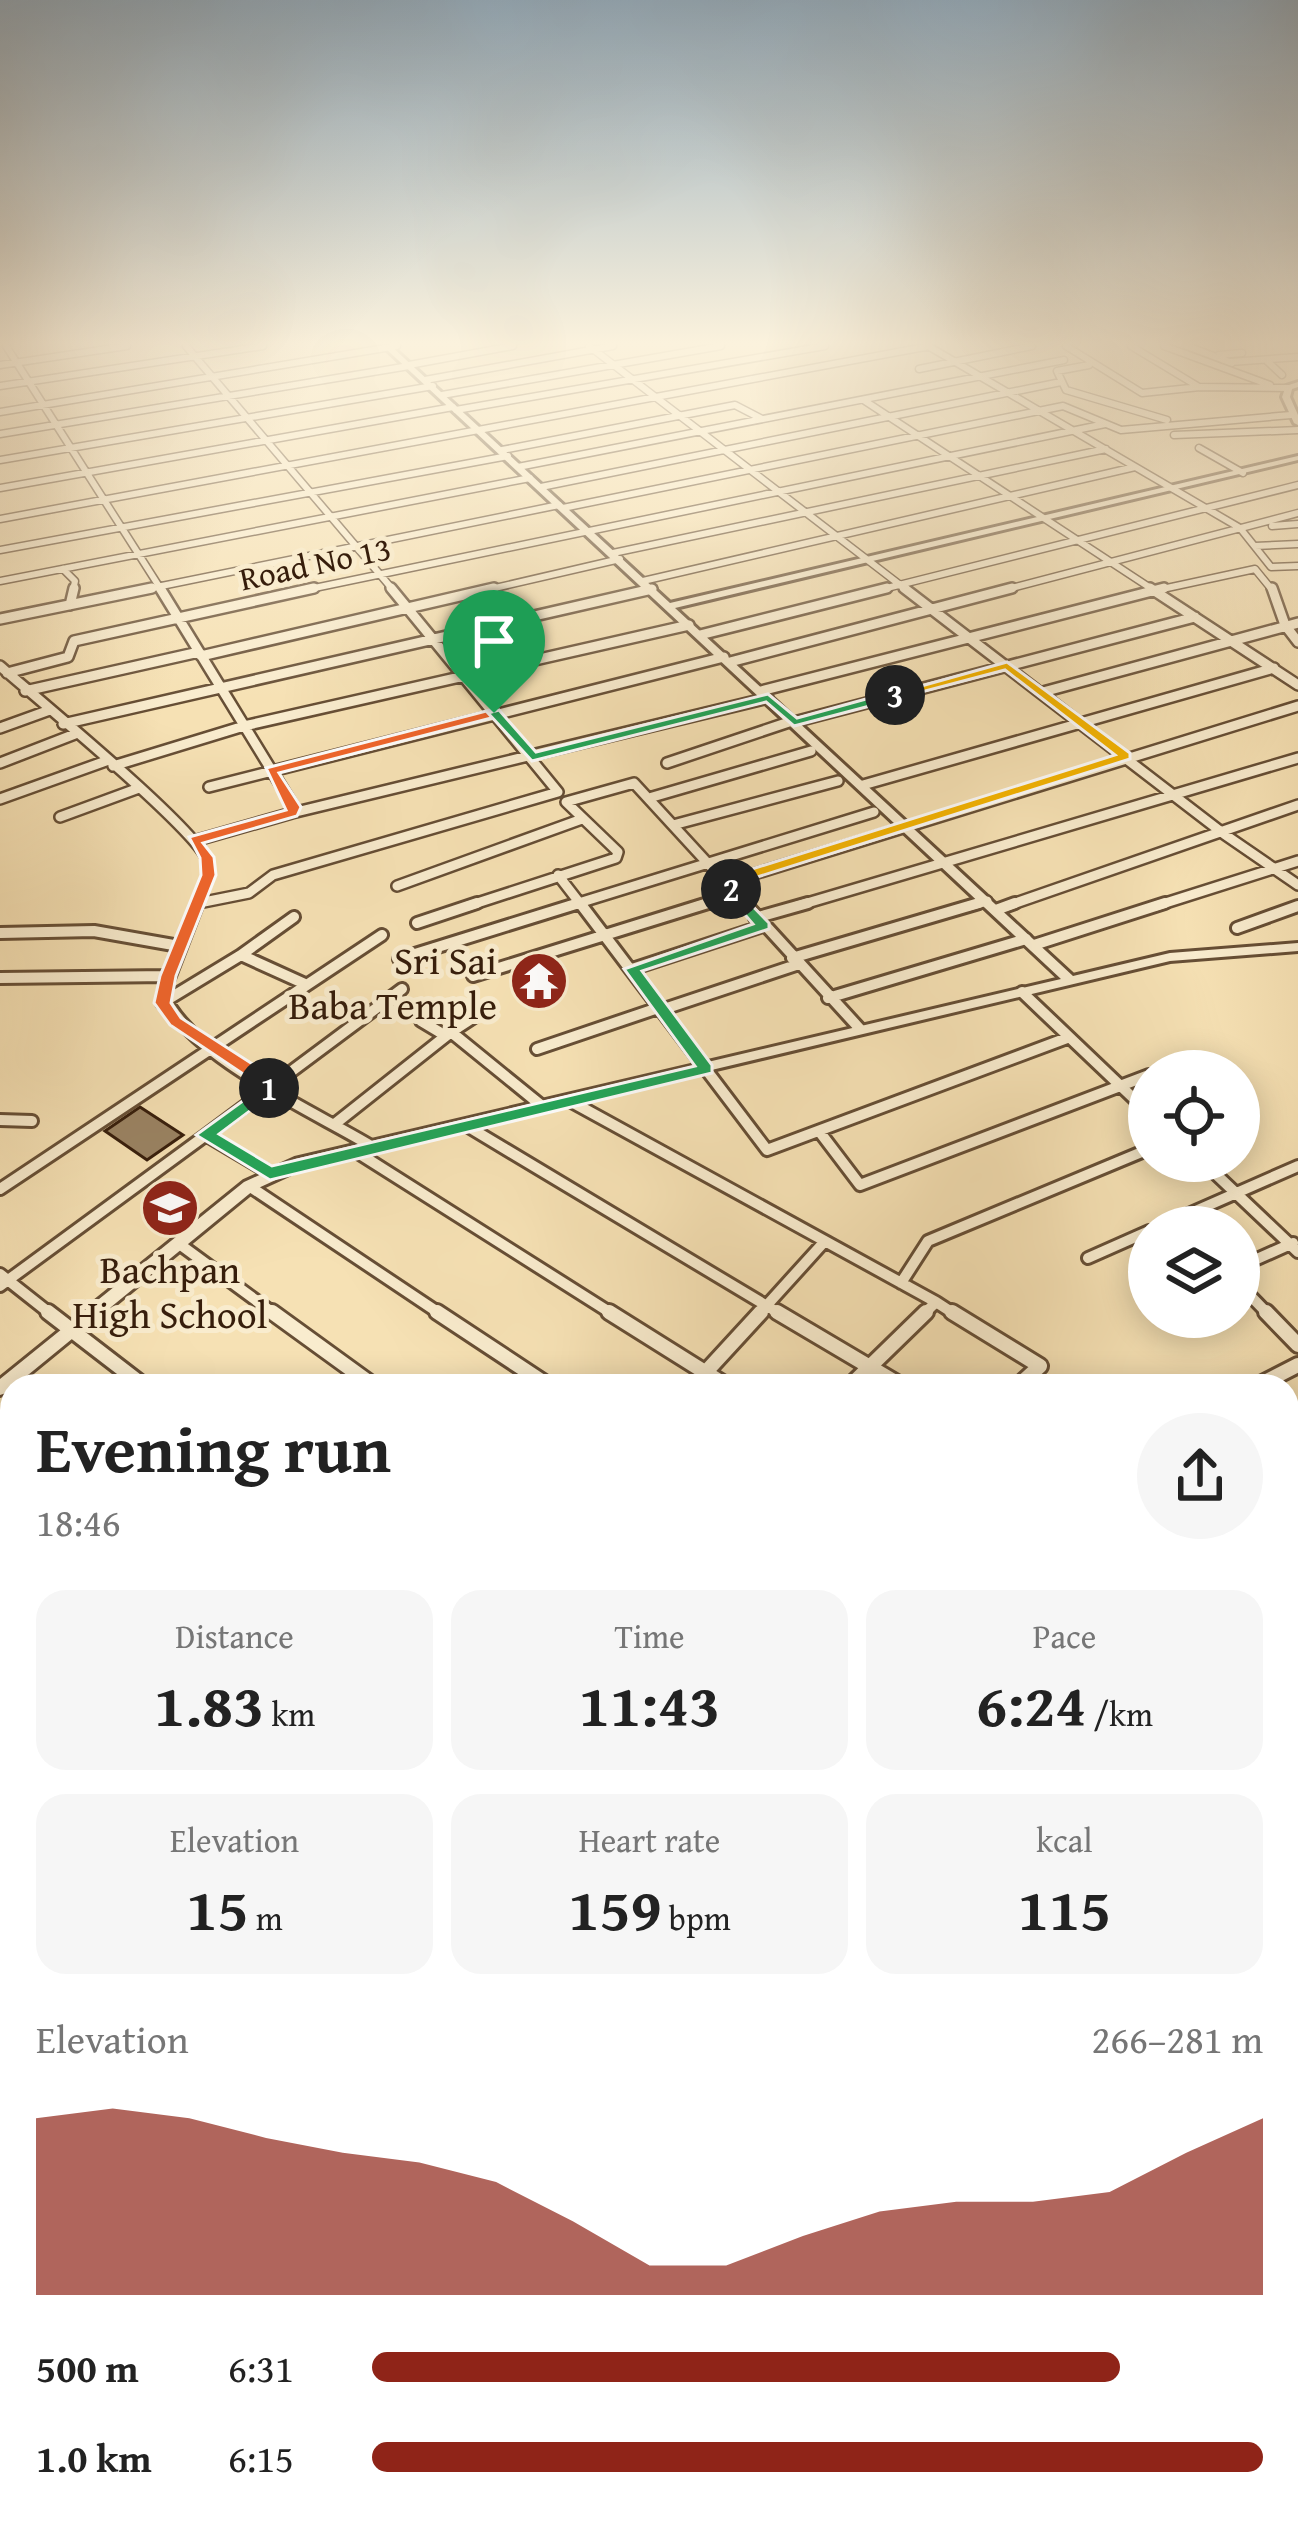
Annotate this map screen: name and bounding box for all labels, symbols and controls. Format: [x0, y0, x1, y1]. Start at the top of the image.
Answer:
street label: Road No 13 [235, 524, 395, 602]
pin [443, 590, 545, 713]
icon: arrive [461, 608, 527, 674]
pin: 3 [865, 665, 925, 725]
text: 3 [886, 671, 904, 719]
pin: 2 [701, 859, 761, 919]
text: 2 [722, 865, 740, 913]
place label: Sri Sai Baba Temple [288, 931, 497, 1033]
temple icon: Sri Sai Baba Temple [508, 950, 570, 1012]
map controls [1128, 1050, 1260, 1338]
button: locate [1128, 1050, 1260, 1182]
pin: 1 [239, 1058, 299, 1118]
text: 1 [260, 1064, 278, 1112]
school or university icon: Bachpan High School [139, 1177, 201, 1239]
button: layers [1128, 1206, 1260, 1338]
place label: Bachpan High School [72, 1240, 268, 1342]
text: Evening run [36, 1399, 391, 1496]
button: share [1137, 1413, 1263, 1539]
text: 18:46 [36, 1493, 121, 1550]
text: Distance [175, 1612, 294, 1660]
text: Time [614, 1612, 685, 1660]
text: Pace [1033, 1612, 1096, 1660]
text: 1.83 [154, 1660, 264, 1748]
text: 11:43 [579, 1660, 720, 1748]
text: 6:24 [976, 1660, 1086, 1748]
text: km [264, 1690, 315, 1738]
text: /km [1086, 1690, 1153, 1738]
text: Elevation [170, 1816, 299, 1864]
text: Heart rate [579, 1816, 720, 1864]
text: kcal [1036, 1816, 1093, 1864]
text: 15 [186, 1864, 248, 1952]
text: 159 [568, 1864, 662, 1952]
text: 115 [1018, 1864, 1111, 1952]
text: m [248, 1894, 283, 1942]
text: bpm [662, 1894, 731, 1942]
text: Elevation [36, 2010, 189, 2067]
text: 266–281 m [1091, 2010, 1263, 2067]
text: 500 m [36, 2339, 139, 2396]
text: 6:31 [228, 2339, 294, 2396]
text: 1.0 km [36, 2429, 152, 2486]
text: 6:15 [228, 2429, 294, 2486]

